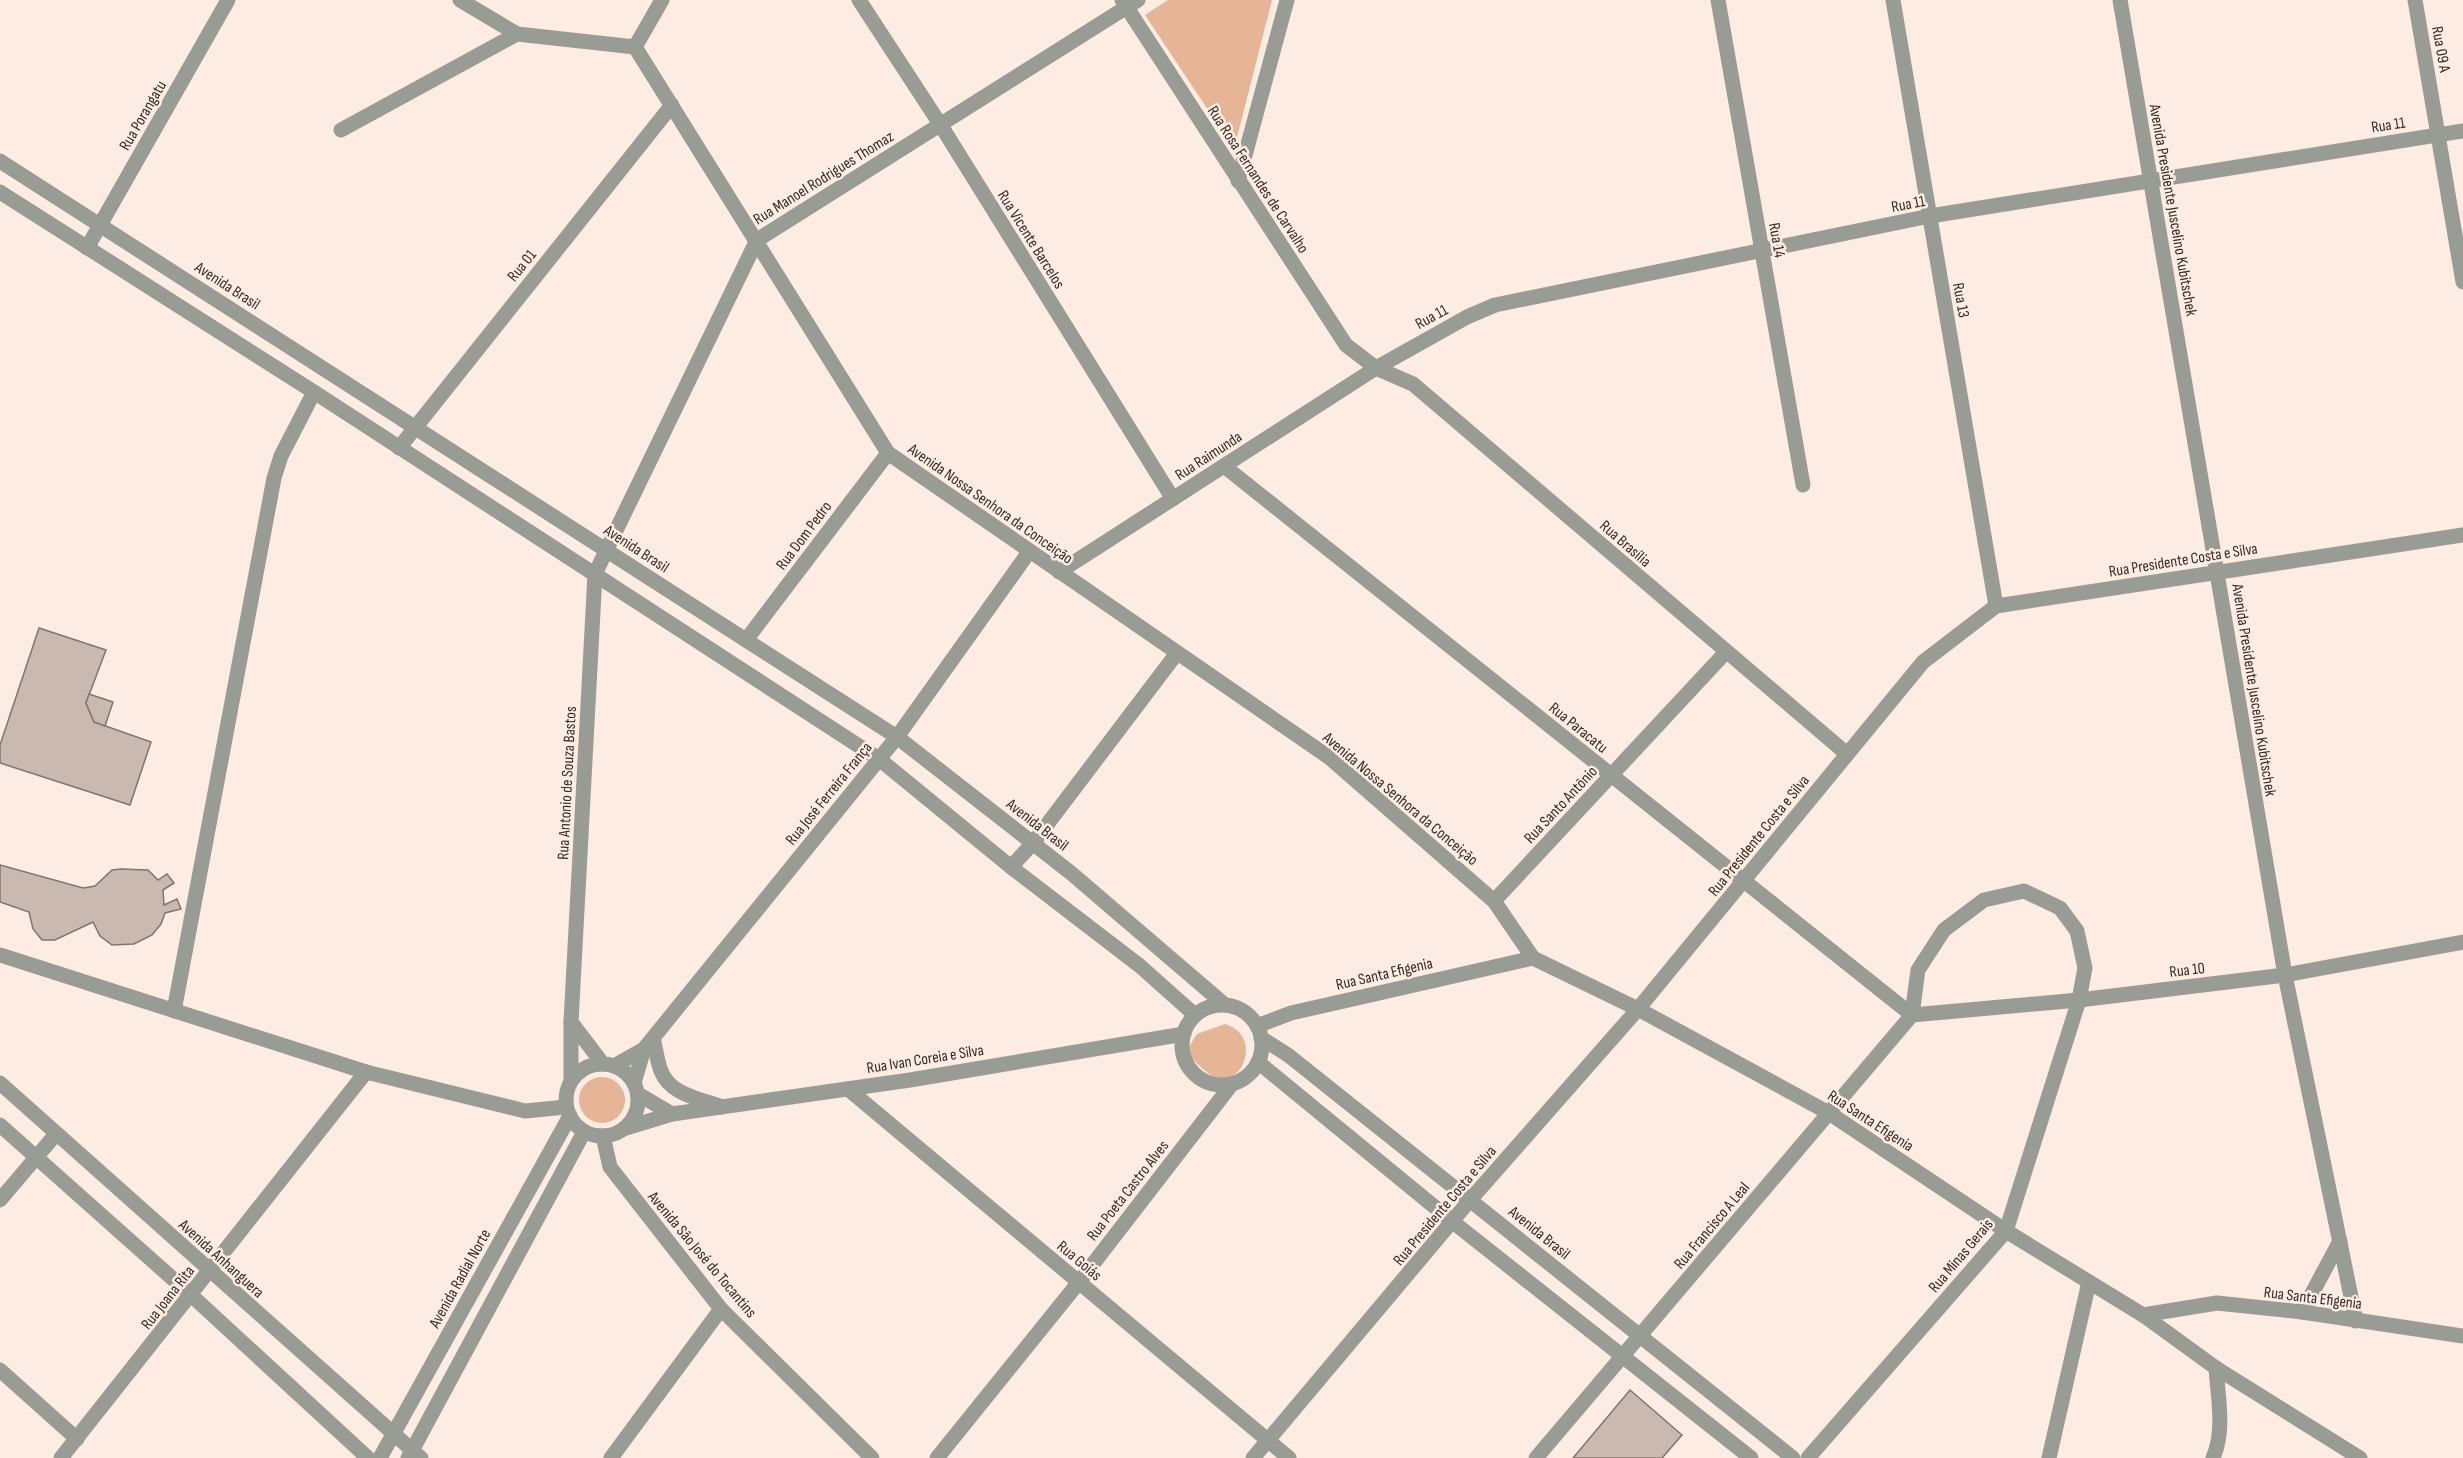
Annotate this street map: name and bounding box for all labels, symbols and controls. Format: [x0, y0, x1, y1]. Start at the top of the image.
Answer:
street label: Rua 09 A [2427, 25, 2454, 74]
street label: Rua Porangatu [116, 77, 171, 154]
street label: Avenida Presidente Juscelino Kubitschek [2144, 102, 2201, 318]
street label: Rua Rosa Fernandes de Carvalho [1203, 103, 1312, 257]
street label: Rua 11 [2370, 113, 2407, 138]
street label: Rua Manoel Rodrigues Thomaz [750, 127, 898, 229]
street label: Rua Vicente Barcelos [993, 187, 1069, 293]
street label: Rua 11 [1890, 192, 1927, 217]
street label: Rua 14 [1764, 221, 1789, 259]
street label: Rua 01 [504, 246, 541, 286]
street label: Avenida Brasil [190, 258, 263, 314]
street label: Rua 13 [1948, 281, 1973, 319]
street label: Rua 11 [1412, 301, 1452, 334]
street label: Rua Raimunda [1172, 428, 1246, 485]
street label: Avenida Nossa Senhora da Conceição [903, 439, 1076, 569]
street label: Rua Dom Pedro [772, 498, 836, 574]
street label: Rua Brasília [1596, 517, 1654, 572]
street label: Avenida Brasil [599, 521, 672, 577]
street label: Rua Presidente Costa e Silva [2108, 539, 2259, 582]
street label: Avenida Presidente Juscelino Kubitschek [2227, 582, 2280, 798]
street label: Rua Paracatu [1545, 699, 1611, 758]
street label: Rua Antonio de Souza Bastos [554, 706, 581, 860]
street label: Avenida Nossa Senhora da Conceição [1318, 728, 1482, 870]
street label: Rua José Ferreira França [782, 739, 876, 849]
street label: Rua Santo Antônio [1521, 762, 1602, 848]
street label: Rua Presidente Costa e Silva [1705, 772, 1814, 900]
street label: Avenida Brasil [1001, 794, 1072, 855]
street label: Rua Santa Efigenia [1334, 954, 1435, 995]
street label: Rua 10 [2168, 959, 2206, 982]
street label: Rua Ivan Coreia e Silva [865, 1041, 985, 1078]
street label: Rua Santa Efigenia [1824, 1086, 1917, 1156]
street label: Rua Poeta Castro Alves [1083, 1137, 1173, 1245]
street label: Rua Presidente Costa e Silva [1390, 1142, 1501, 1270]
street label: Rua Francisco A Leal [1670, 1179, 1754, 1273]
street label: Avenida São José do Tocantins [643, 1187, 760, 1322]
street label: Avenida Brasil [1504, 1202, 1574, 1264]
street label: Avenida Anhanguera [174, 1215, 268, 1302]
street label: Rua Minas Gerais [1925, 1215, 1998, 1297]
street label: Avenida Radial Norte [425, 1226, 495, 1332]
street label: Rua Goiás [1053, 1237, 1105, 1285]
street label: Rua Joana Rita [137, 1262, 199, 1334]
street label: Rua Santa Efigenia [2263, 1283, 2363, 1314]

